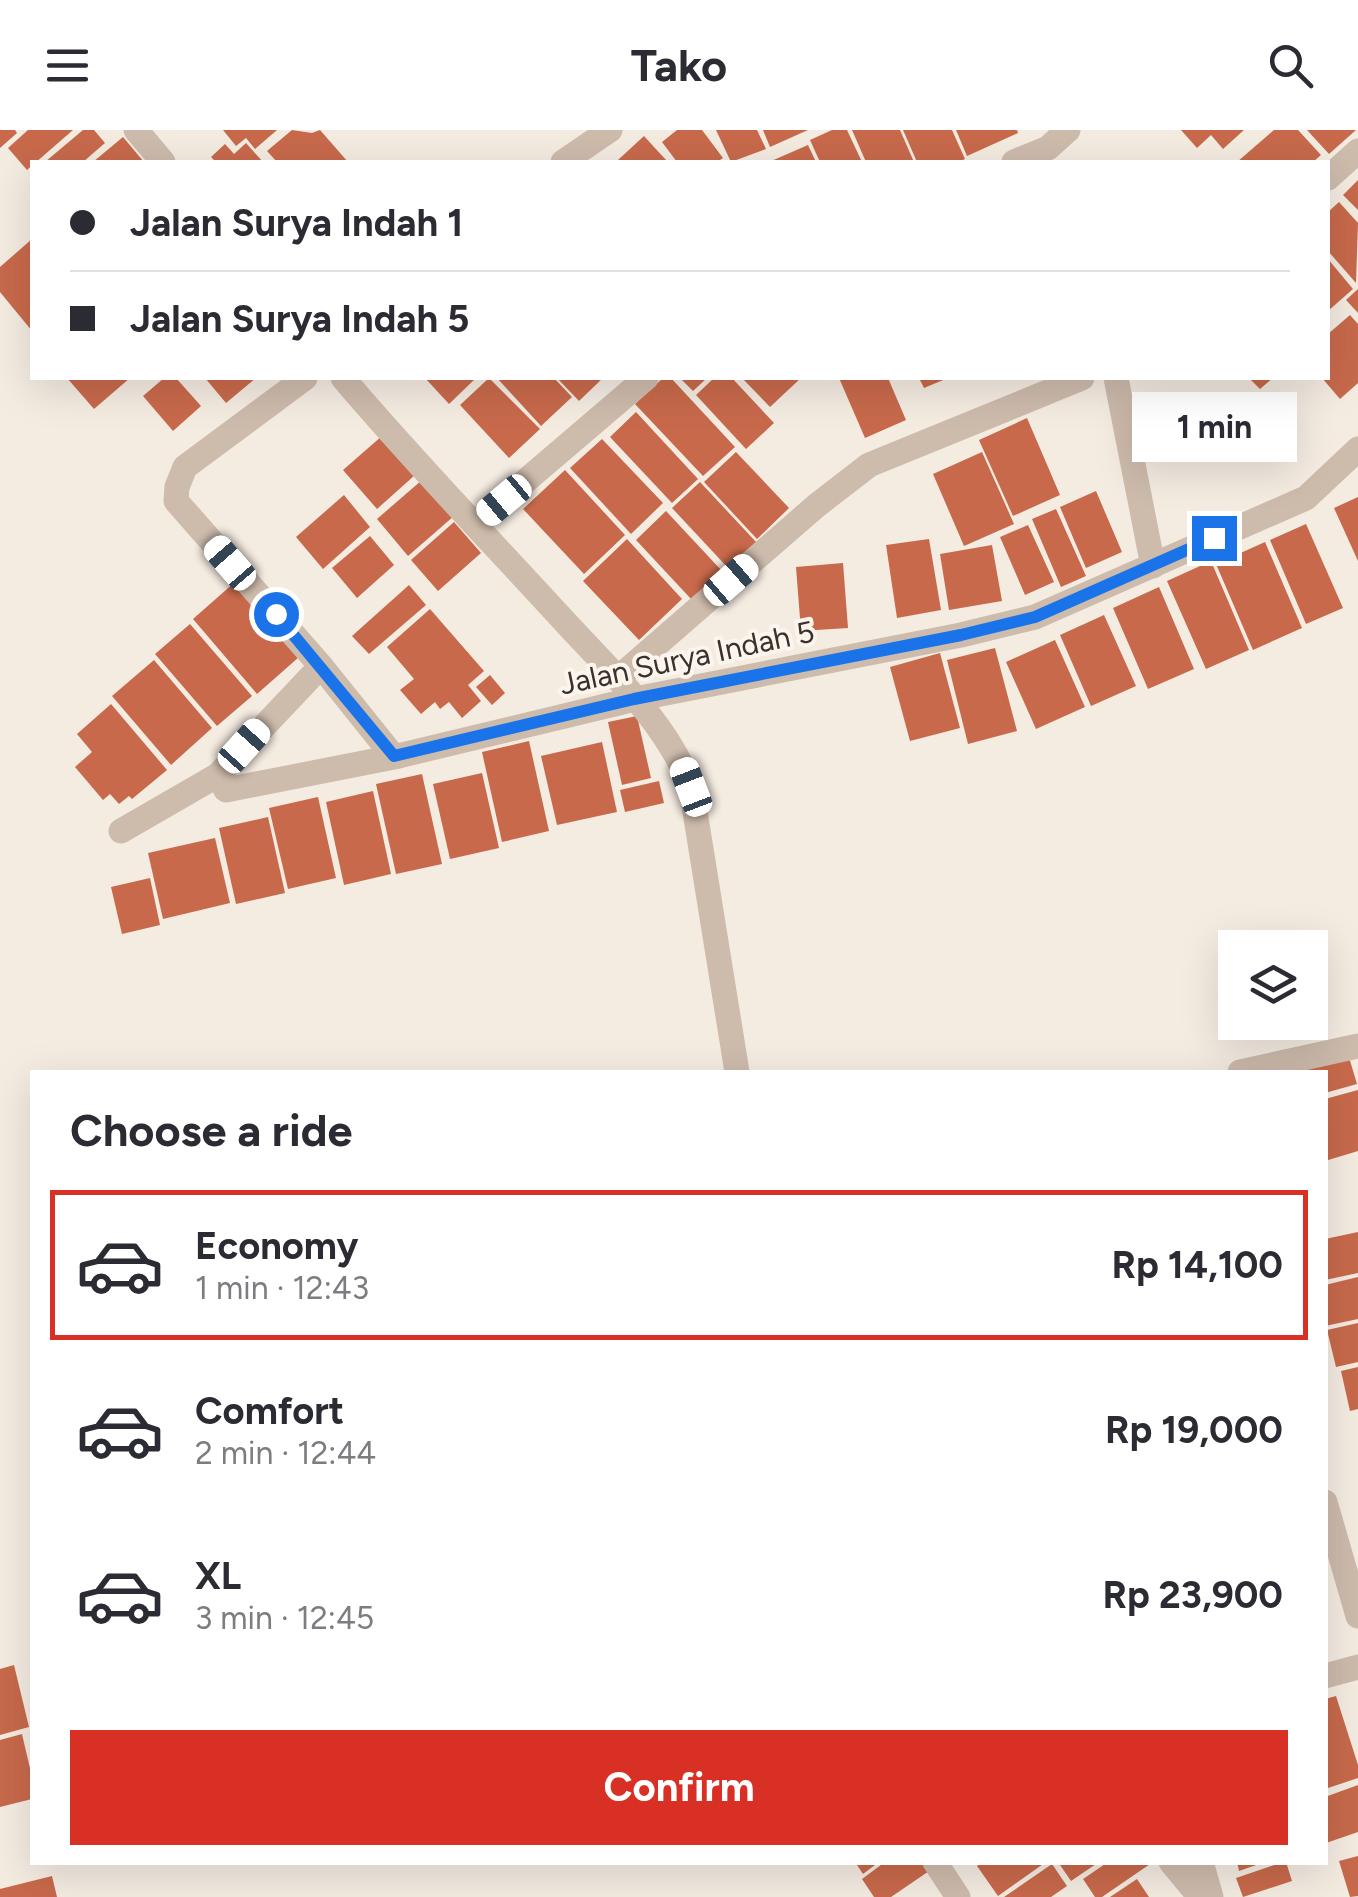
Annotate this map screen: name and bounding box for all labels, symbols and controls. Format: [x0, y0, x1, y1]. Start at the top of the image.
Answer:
icon: menu [40, 38, 95, 93]
text: Tako [631, 38, 727, 92]
icon: search [1263, 38, 1318, 93]
text: Jalan Surya Indah 1 [130, 200, 463, 246]
text: Jalan Surya Indah 5 [130, 296, 469, 342]
callout: 1 min [1132, 393, 1296, 463]
text: 1 min [1177, 408, 1252, 446]
car [471, 469, 537, 531]
route end [1192, 516, 1237, 561]
car [199, 531, 261, 595]
car [699, 549, 763, 611]
route start [254, 592, 299, 637]
street label: Jalan Surya Indah 5 [556, 612, 818, 703]
car [213, 714, 275, 778]
car [666, 754, 716, 820]
map controls [1218, 930, 1328, 1040]
button: layers [1218, 930, 1328, 1040]
text: Choose a ride [70, 1103, 352, 1157]
icon: car [75, 1220, 165, 1310]
text: Economy [195, 1223, 358, 1269]
text: Rp 14,100 [1111, 1242, 1283, 1288]
text: 1 min · 12:43 [195, 1269, 369, 1307]
icon: car [75, 1385, 165, 1475]
text: Comfort [195, 1388, 344, 1434]
text: Rp 19,000 [1105, 1407, 1283, 1453]
text: 2 min · 12:44 [195, 1434, 376, 1472]
icon: car [75, 1550, 165, 1640]
text: XL [195, 1553, 241, 1599]
text: Rp 23,900 [1102, 1572, 1283, 1618]
text: 3 min · 12:45 [195, 1599, 374, 1637]
button: Confirm [70, 1730, 1288, 1845]

